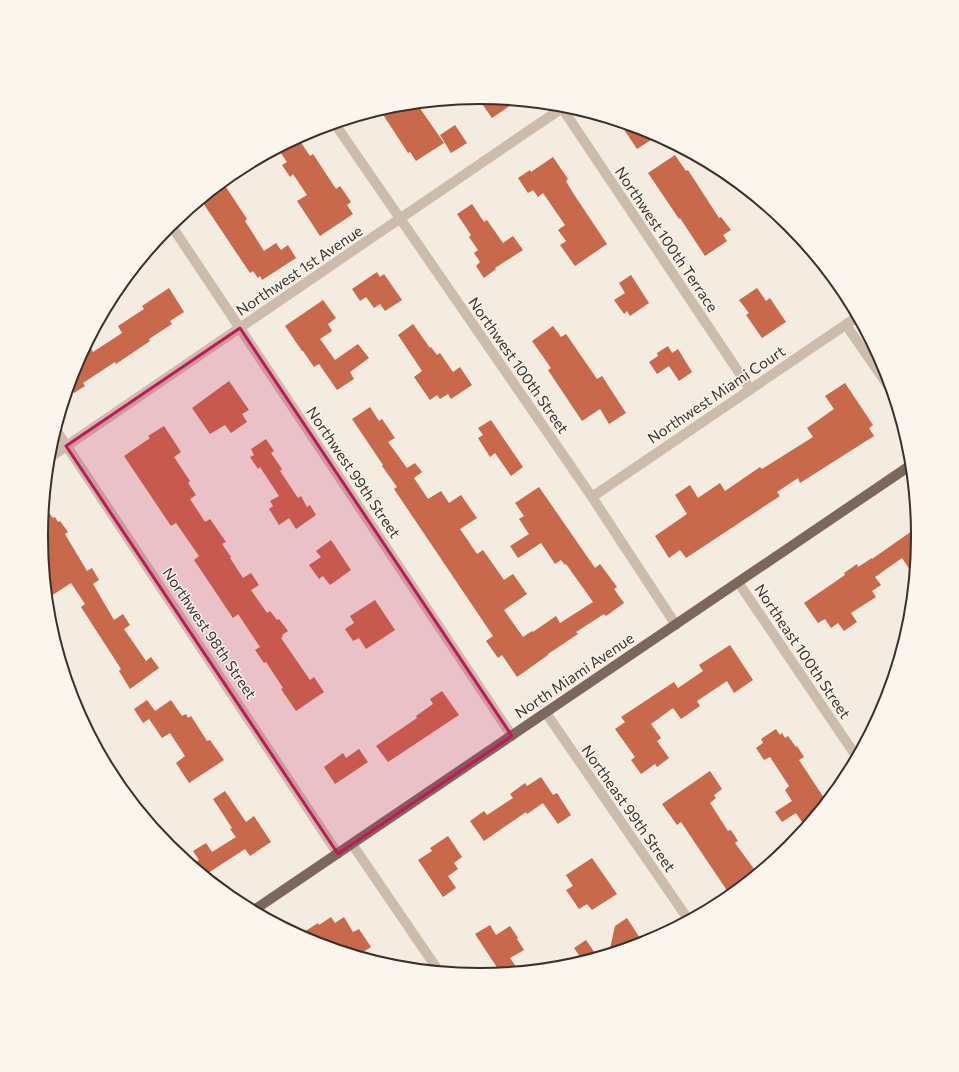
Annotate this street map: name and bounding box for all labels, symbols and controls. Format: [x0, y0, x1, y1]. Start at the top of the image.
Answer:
street label: Northwest 100th Terrace [612, 163, 722, 315]
street label: Northwest 1st Avenue [232, 221, 366, 319]
street label: Northwest 100th Street [465, 293, 573, 437]
street label: Northwest Miami Court [644, 341, 788, 447]
street label: Northwest 99th Street [303, 403, 405, 541]
street label: Northwest 98th Street [159, 564, 261, 702]
street label: Northeast 100th Street [751, 580, 855, 722]
street label: North Miami Avenue [511, 628, 637, 722]
street label: Northeast 99th Street [578, 741, 680, 875]

